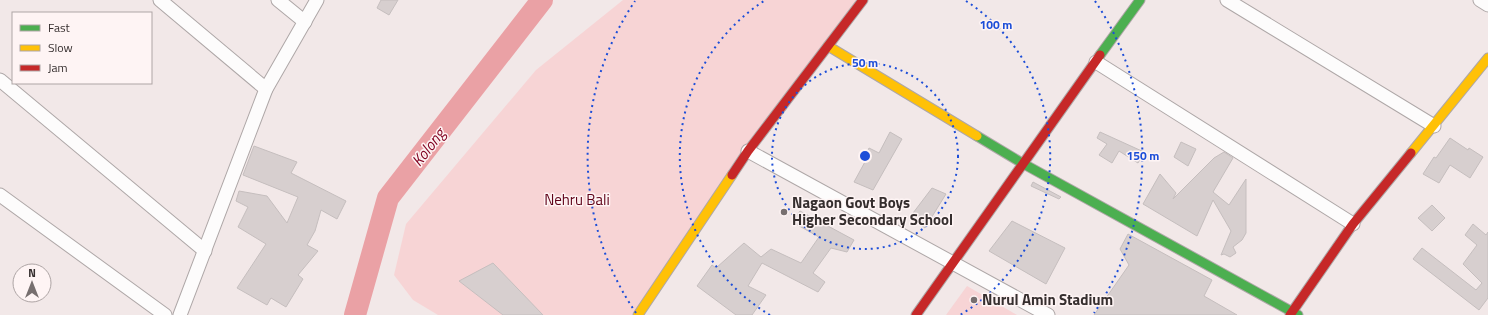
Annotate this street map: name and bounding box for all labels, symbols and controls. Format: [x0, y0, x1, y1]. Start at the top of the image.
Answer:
legend [12, 12, 152, 84]
text: 100 m [980, 15, 1012, 34]
text: Fast [48, 18, 71, 37]
text: Slow [48, 38, 73, 57]
text: 50 m [852, 53, 878, 72]
text: Jam [48, 58, 68, 77]
water label: Kolong [405, 121, 452, 171]
text: 150 m [1127, 146, 1159, 165]
centre of rings [858, 149, 872, 163]
park label: Nehru Bali [544, 188, 610, 211]
place label: Nagaon Govt Boys Higher Secondary School [792, 191, 953, 231]
marker: Nagaon Govt Boys Higher Secondary School [779, 207, 789, 217]
north arrow [12, 263, 52, 303]
text: N [28, 265, 36, 281]
place label: Nurul Amin Stadium [982, 288, 1113, 311]
marker: Nurul Amin Stadium [969, 295, 979, 305]

